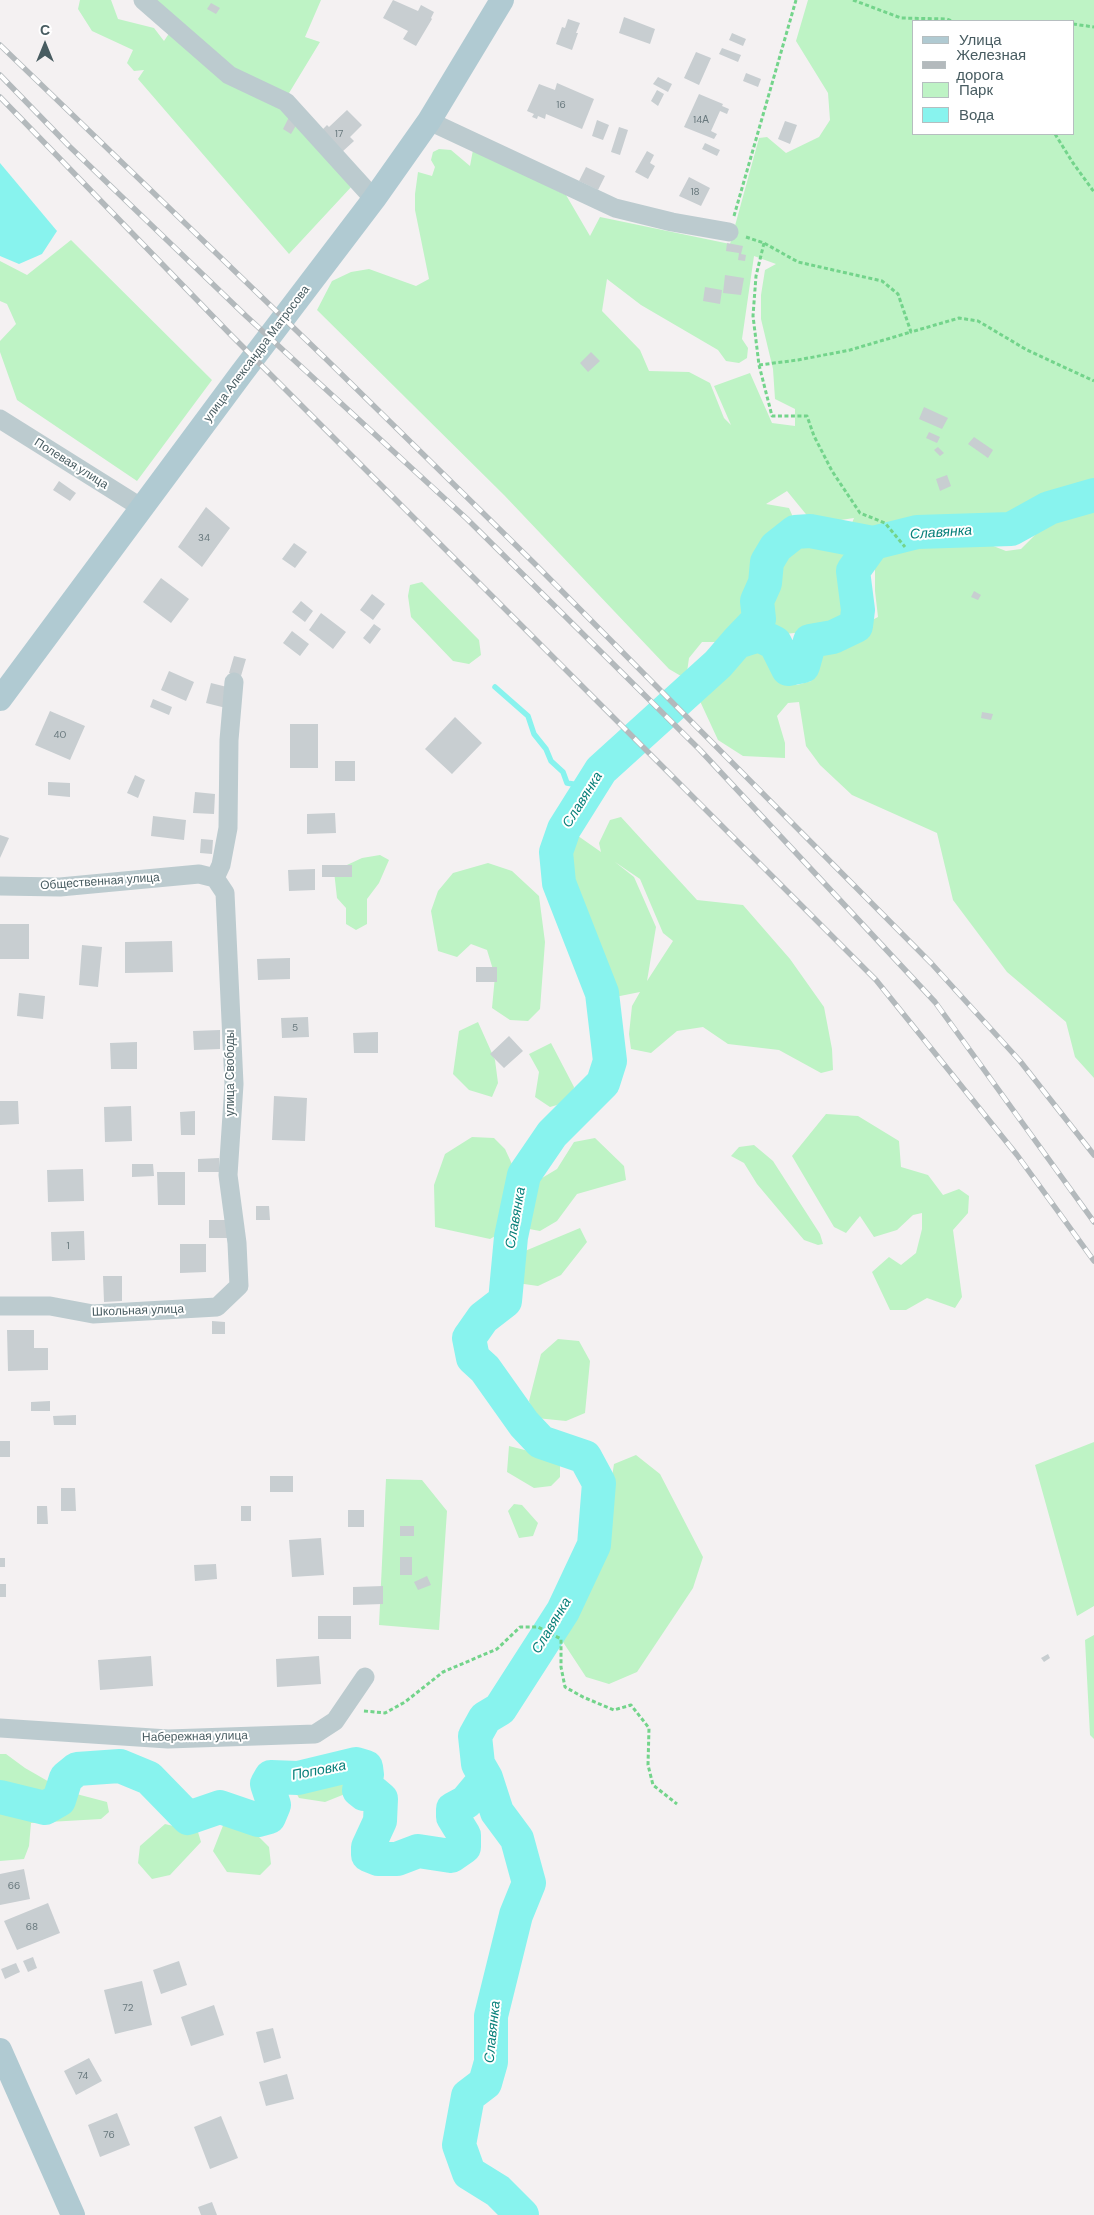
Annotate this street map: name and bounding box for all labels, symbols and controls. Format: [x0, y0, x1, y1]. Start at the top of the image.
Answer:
north arrow [20, 20, 70, 70]
legend [912, 20, 1074, 135]
text: С [40, 21, 50, 39]
text: Улица [959, 30, 1002, 50]
text: Железная дорога [956, 45, 1026, 85]
text: Парк [959, 80, 993, 100]
house number: 16 [556, 99, 566, 111]
text: Вода [959, 105, 994, 125]
house number: 14А [693, 114, 709, 126]
house number: 17 [335, 128, 343, 140]
house number: 18 [690, 186, 700, 198]
street label: улица Александра Матросова [201, 283, 313, 425]
street label: Полевая улица [31, 436, 111, 492]
water label: Славянка [909, 522, 973, 544]
house number: 34 [198, 532, 210, 544]
house number: 40 [54, 729, 66, 741]
water label: Славянка [559, 769, 607, 831]
street label: Общественная улица [40, 871, 160, 893]
house number: 5 [292, 1022, 298, 1034]
street label: улица Свободы [224, 1030, 238, 1116]
water label: Славянка [502, 1186, 530, 1250]
house number: 1 [66, 1240, 70, 1252]
street label: Школьная улица [92, 1302, 184, 1320]
water label: Славянка [529, 1595, 575, 1657]
street label: Набережная улица [142, 1729, 248, 1745]
water label: Поповка [290, 1757, 348, 1785]
house number: 66 [8, 1880, 20, 1892]
house number: 68 [26, 1921, 38, 1933]
water label: Славянка [481, 2000, 505, 2064]
house number: 72 [123, 2002, 133, 2014]
house number: 74 [78, 2070, 88, 2082]
house number: 76 [103, 2129, 115, 2141]

